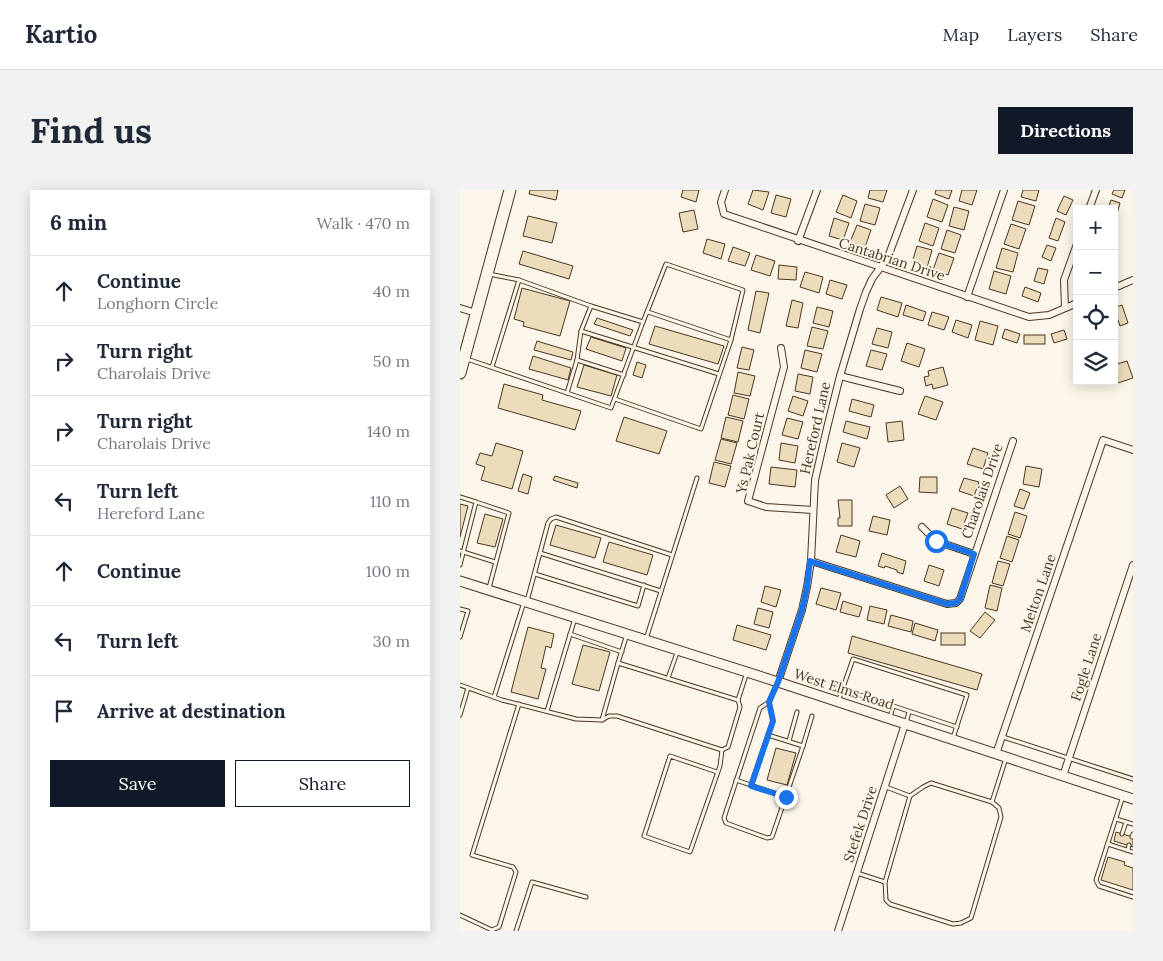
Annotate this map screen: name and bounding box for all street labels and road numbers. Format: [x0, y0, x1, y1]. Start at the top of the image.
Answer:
street label: Cantabrian Drive [837, 233, 948, 285]
street label: Hereford Lane [796, 380, 834, 476]
street label: Ys Pak Court [732, 410, 768, 496]
street label: Charolais Drive [957, 441, 1007, 541]
street label: Melton Lane [1016, 551, 1060, 635]
street label: Fogle Lane [1067, 630, 1106, 703]
street label: West Elms Road [792, 664, 896, 714]
street label: Stefek Drive [839, 783, 881, 865]

